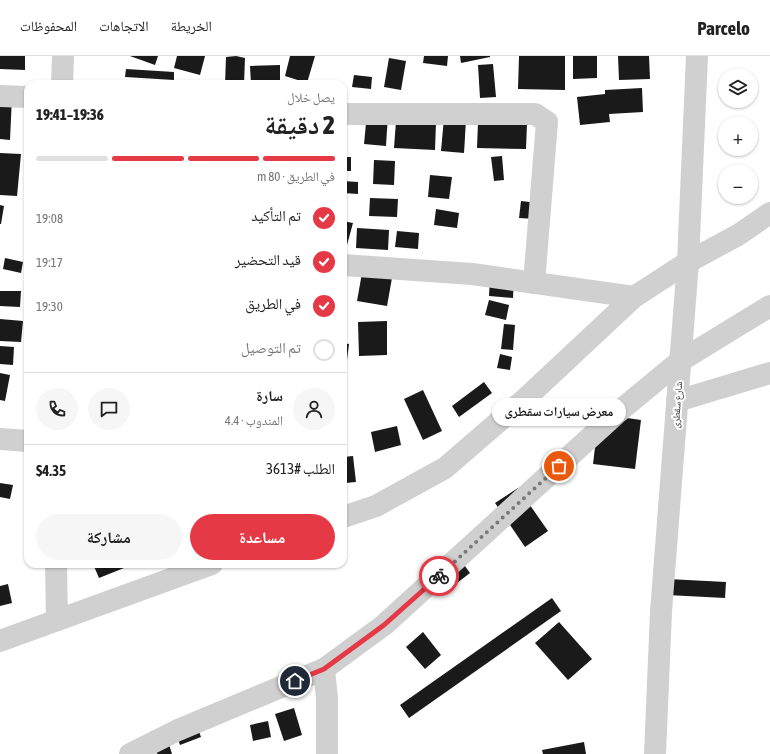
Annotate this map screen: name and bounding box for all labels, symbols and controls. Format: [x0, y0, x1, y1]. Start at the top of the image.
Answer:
text: Parcelo [697, 17, 750, 39]
text: المحفوظات [20, 18, 77, 34]
text: الاتجاهات [99, 18, 149, 34]
text: الخريطة [171, 18, 212, 34]
map controls [718, 68, 758, 204]
button: layers [718, 68, 758, 108]
text: يصل خلال [287, 90, 335, 105]
text: 19:36–19:41 [36, 106, 104, 123]
text: 2 دقيقة [265, 110, 335, 140]
button: + [718, 116, 758, 156]
button: − [718, 164, 758, 204]
text: في الطريق · 80 m [257, 169, 335, 184]
text: تم التأكيد [251, 207, 301, 224]
icon: check [313, 207, 335, 229]
text: 19:08 [36, 211, 63, 226]
text: قيد التحضير [235, 251, 301, 268]
icon: check [313, 251, 335, 273]
text: 19:17 [36, 255, 63, 270]
text: في الطريق [245, 295, 301, 312]
icon: check [313, 295, 335, 317]
text: 19:30 [36, 299, 63, 314]
text: تم التوصيل [241, 339, 301, 356]
street label: شارع سقطرى [670, 381, 685, 429]
text: سارة [256, 387, 283, 404]
button: phone [36, 388, 78, 430]
button: chat [88, 388, 130, 430]
button: person [293, 388, 335, 430]
callout: معرض سيارات سقطرى [492, 398, 626, 426]
text: معرض سيارات سقطرى [504, 404, 614, 419]
text: المندوب · 4.4 [225, 413, 283, 428]
pin [542, 449, 576, 483]
icon: bag [548, 455, 570, 477]
text: الطلب #3613 [266, 460, 335, 477]
text: $4.35 [36, 462, 66, 479]
button: مشاركة [36, 514, 182, 560]
button: مساعدة [190, 514, 335, 560]
courier [419, 556, 459, 596]
icon: bike [428, 565, 450, 587]
pin [278, 664, 312, 698]
icon: home [284, 670, 306, 692]

